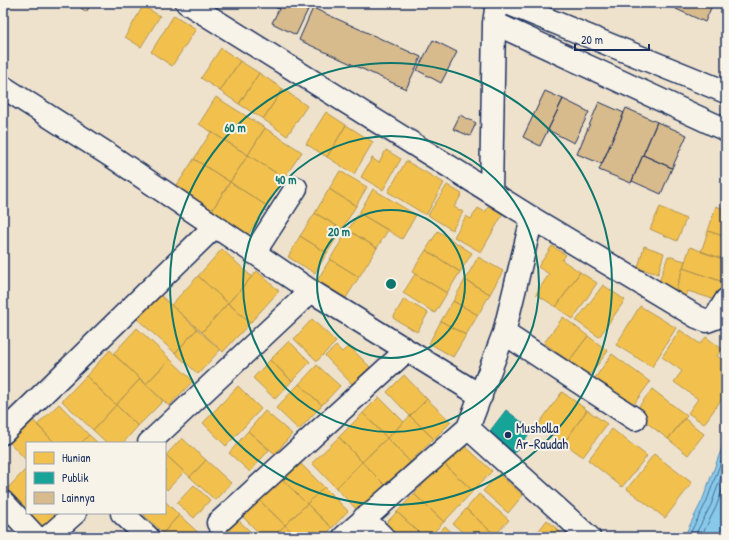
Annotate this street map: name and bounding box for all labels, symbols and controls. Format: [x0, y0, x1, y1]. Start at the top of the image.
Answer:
scale bar [575, 26, 649, 52]
text: 20 m [581, 31, 603, 48]
text: 60 m [224, 119, 246, 136]
text: 40 m [276, 171, 296, 188]
text: 20 m [328, 223, 350, 240]
centre of rings [384, 277, 398, 291]
place label: Musholla Ar-Raudah [516, 418, 568, 453]
marker: Musholla Ar-Raudah [503, 430, 513, 440]
legend [26, 442, 166, 514]
text: Hunian [62, 449, 91, 466]
text: Publik [62, 469, 88, 486]
text: Lainnya [62, 489, 95, 506]

